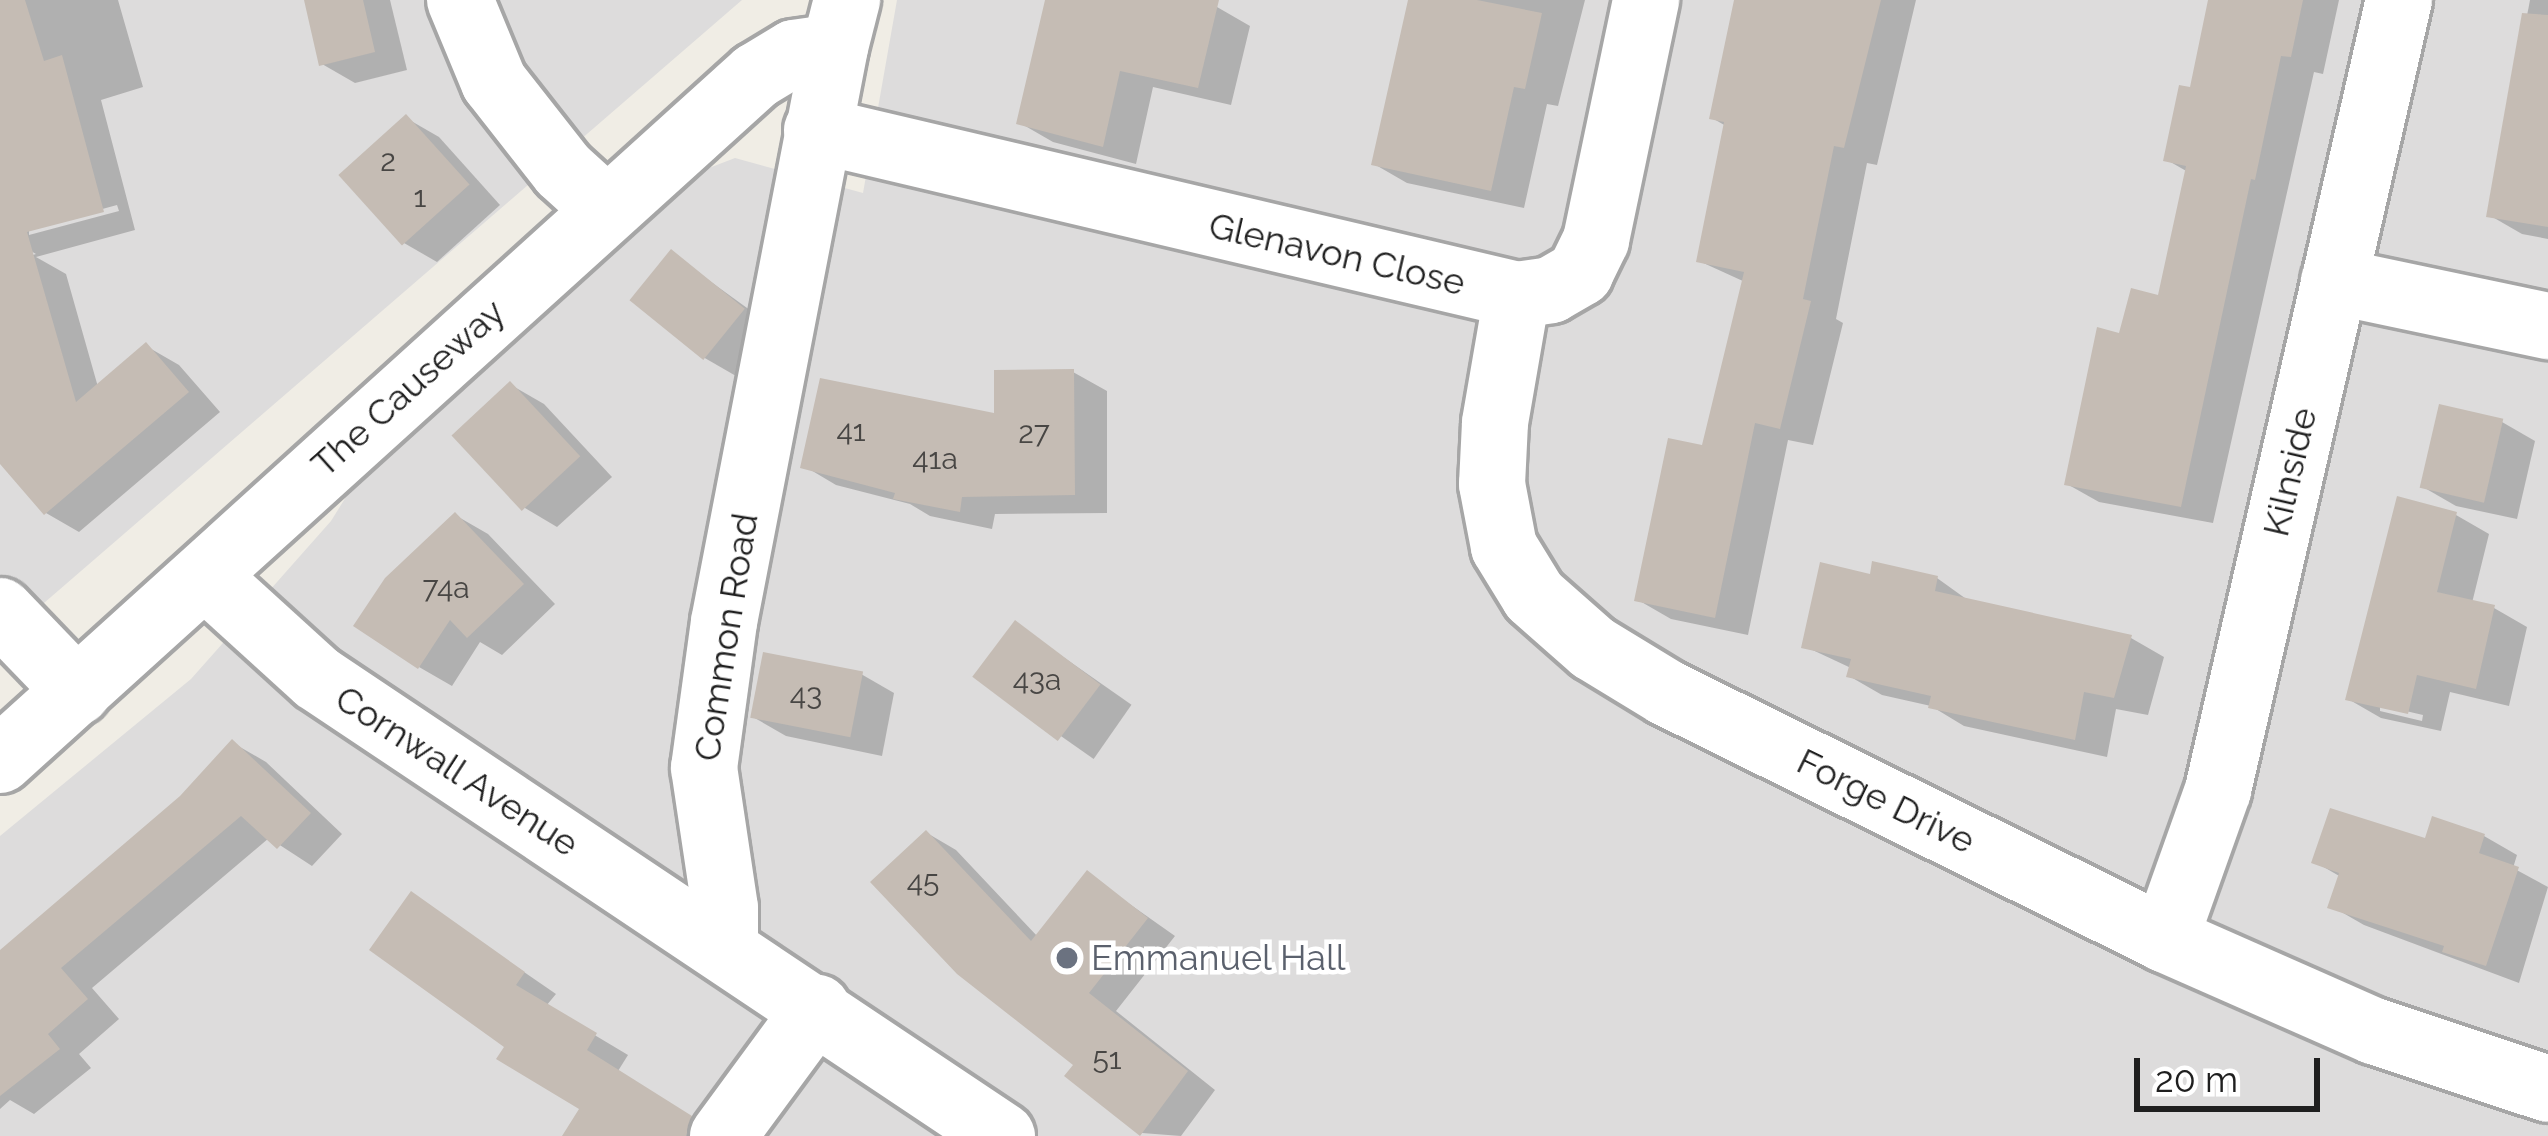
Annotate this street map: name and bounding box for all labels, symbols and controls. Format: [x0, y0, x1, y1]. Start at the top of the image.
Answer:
house number: 2 [380, 143, 396, 179]
house number: 1 [414, 179, 426, 215]
street label: Glenavon Close [1205, 204, 1469, 304]
street label: The Causeway [303, 290, 513, 486]
street label: Kilnside [2254, 404, 2326, 540]
house number: 41 [836, 413, 866, 449]
house number: 27 [1018, 415, 1050, 451]
house number: 41a [912, 441, 958, 477]
street label: Common Road [685, 510, 767, 764]
house number: 74a [422, 570, 470, 606]
house number: 43a [1013, 662, 1061, 698]
street label: Cornwall Avenue [327, 676, 587, 866]
house number: 43 [790, 677, 822, 713]
street label: Forge Drive [1790, 739, 1982, 863]
house number: 45 [907, 864, 939, 900]
place label: Emmanuel Hall [1091, 936, 1347, 980]
marker: Emmanuel Hall [1054, 945, 1080, 971]
scale bar [2140, 1034, 2326, 1108]
house number: 51 [1092, 1041, 1122, 1077]
text: 20 m [2155, 1058, 2238, 1100]

